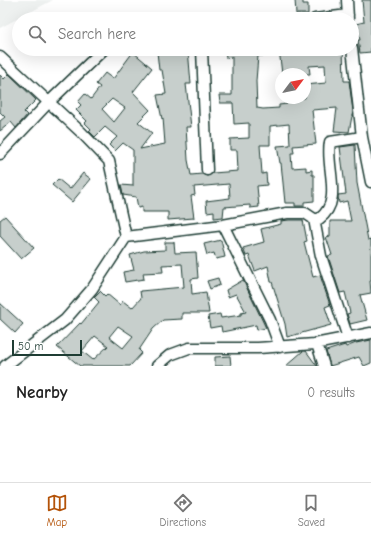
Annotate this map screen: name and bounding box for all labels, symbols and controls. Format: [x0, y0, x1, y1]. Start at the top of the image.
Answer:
search box [12, 12, 359, 56]
icon: search [26, 23, 48, 45]
text: Search here [58, 25, 136, 43]
north arrow [275, 68, 311, 104]
scale bar [12, 338, 82, 357]
text: 50 m [18, 340, 43, 353]
text: Nearby [16, 383, 67, 402]
text: 0 results [307, 385, 355, 400]
tab: Map [46, 492, 68, 529]
tab: Directions [160, 492, 206, 529]
tab: Saved [298, 492, 325, 529]

